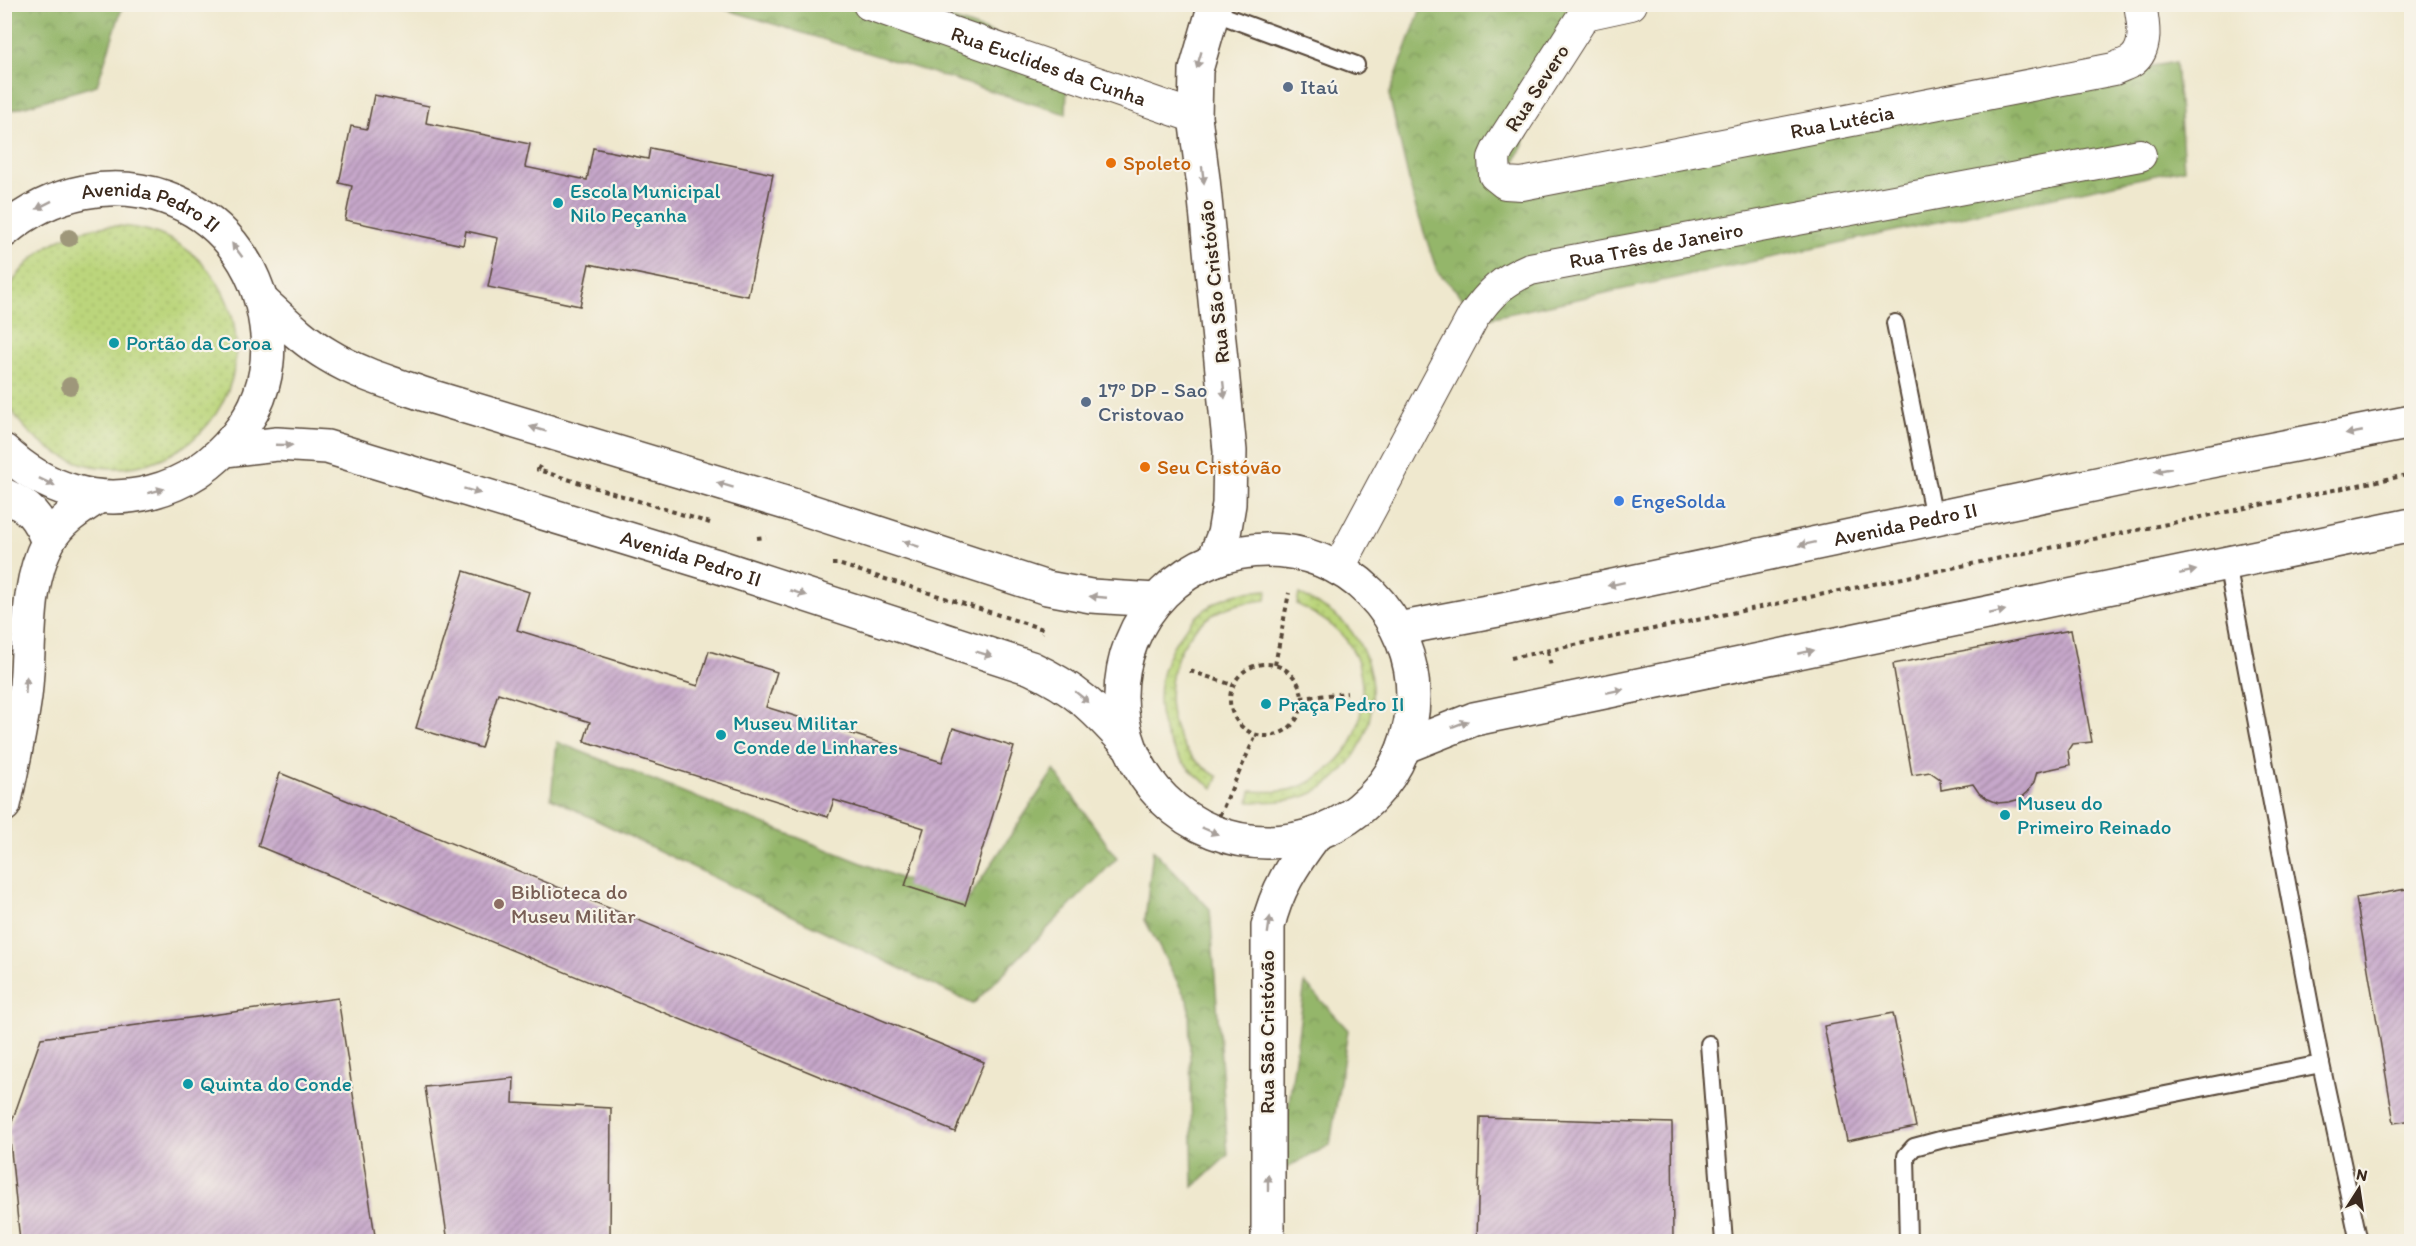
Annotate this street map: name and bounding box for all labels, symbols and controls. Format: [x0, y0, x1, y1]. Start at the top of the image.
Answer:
street label: Rua Euclides da Cunha [948, 20, 1150, 111]
street label: Rua Severo [1499, 39, 1574, 136]
one-way arrow [1194, 51, 1203, 69]
place label: Itaú [1300, 74, 1339, 99]
marker: Itaú [1281, 80, 1295, 94]
street label: Rua Lutécia [1788, 99, 1896, 144]
place label: Spoleto [1123, 150, 1191, 175]
marker: Spoleto [1104, 156, 1118, 170]
one-way arrow [1198, 166, 1207, 185]
street label: Avenida Pedro II [79, 176, 226, 237]
place label: Escola Municipal Nilo Peçanha [570, 178, 721, 227]
marker: Escola Municipal Nilo Peçanha [551, 196, 565, 210]
one-way arrow [35, 199, 53, 209]
street label: Rua São Cristóvão [1193, 199, 1235, 365]
street label: Rua Três de Janeiro [1567, 216, 1745, 273]
one-way arrow [231, 243, 243, 259]
place label: Portão da Coroa [126, 330, 272, 355]
marker: Portão da Coroa [107, 336, 121, 350]
place label: 17º DP - Sao Cristovao [1098, 377, 1208, 426]
one-way arrow [1219, 381, 1229, 400]
marker: 17º DP - Sao Cristovao [1079, 395, 1093, 409]
one-way arrow [529, 423, 547, 433]
one-way arrow [2344, 429, 2363, 438]
one-way arrow [274, 440, 293, 449]
place label: Seu Cristóvão [1157, 454, 1282, 479]
marker: Seu Cristóvão [1138, 460, 1152, 474]
one-way arrow [2153, 466, 2172, 475]
one-way arrow [39, 477, 57, 487]
one-way arrow [716, 480, 734, 489]
one-way arrow [147, 485, 165, 495]
one-way arrow [463, 487, 481, 496]
place label: EngeSolda [1631, 488, 1726, 513]
marker: EngeSolda [1612, 494, 1626, 508]
street label: Avenida Pedro II [1831, 497, 1979, 551]
street label: Avenida Pedro II [618, 524, 765, 592]
one-way arrow [901, 539, 919, 548]
one-way arrow [1798, 540, 1817, 550]
one-way arrow [2178, 567, 2197, 576]
one-way arrow [1607, 580, 1626, 590]
one-way arrow [789, 589, 807, 599]
one-way arrow [1088, 592, 1107, 602]
one-way arrow [1987, 607, 2006, 616]
one-way arrow [1797, 646, 1815, 656]
one-way arrow [975, 650, 993, 659]
one-way arrow [21, 676, 30, 695]
one-way arrow [1606, 686, 1625, 695]
one-way arrow [1074, 691, 1089, 703]
place label: Praça Pedro II [1278, 691, 1405, 716]
marker: Praça Pedro II [1259, 697, 1273, 711]
place label: Museu Militar Conde de Linhares [733, 710, 898, 759]
one-way arrow [1452, 719, 1470, 729]
marker: Museu Militar Conde de Linhares [714, 728, 728, 742]
place label: Museu do Primeiro Reinado [2017, 790, 2171, 839]
marker: Museu do Primeiro Reinado [1998, 808, 2012, 822]
one-way arrow [1202, 826, 1220, 836]
place label: Biblioteca do Museu Militar [511, 879, 636, 928]
marker: Biblioteca do Museu Militar [492, 897, 506, 911]
one-way arrow [1265, 916, 1274, 935]
street label: Rua São Cristóvão [1254, 950, 1279, 1114]
place label: Quinta do Conde [200, 1071, 352, 1096]
marker: Quinta do Conde [181, 1077, 195, 1091]
north arrow [2329, 1159, 2389, 1219]
text: N [2355, 1164, 2369, 1185]
one-way arrow [1263, 1174, 1273, 1193]

